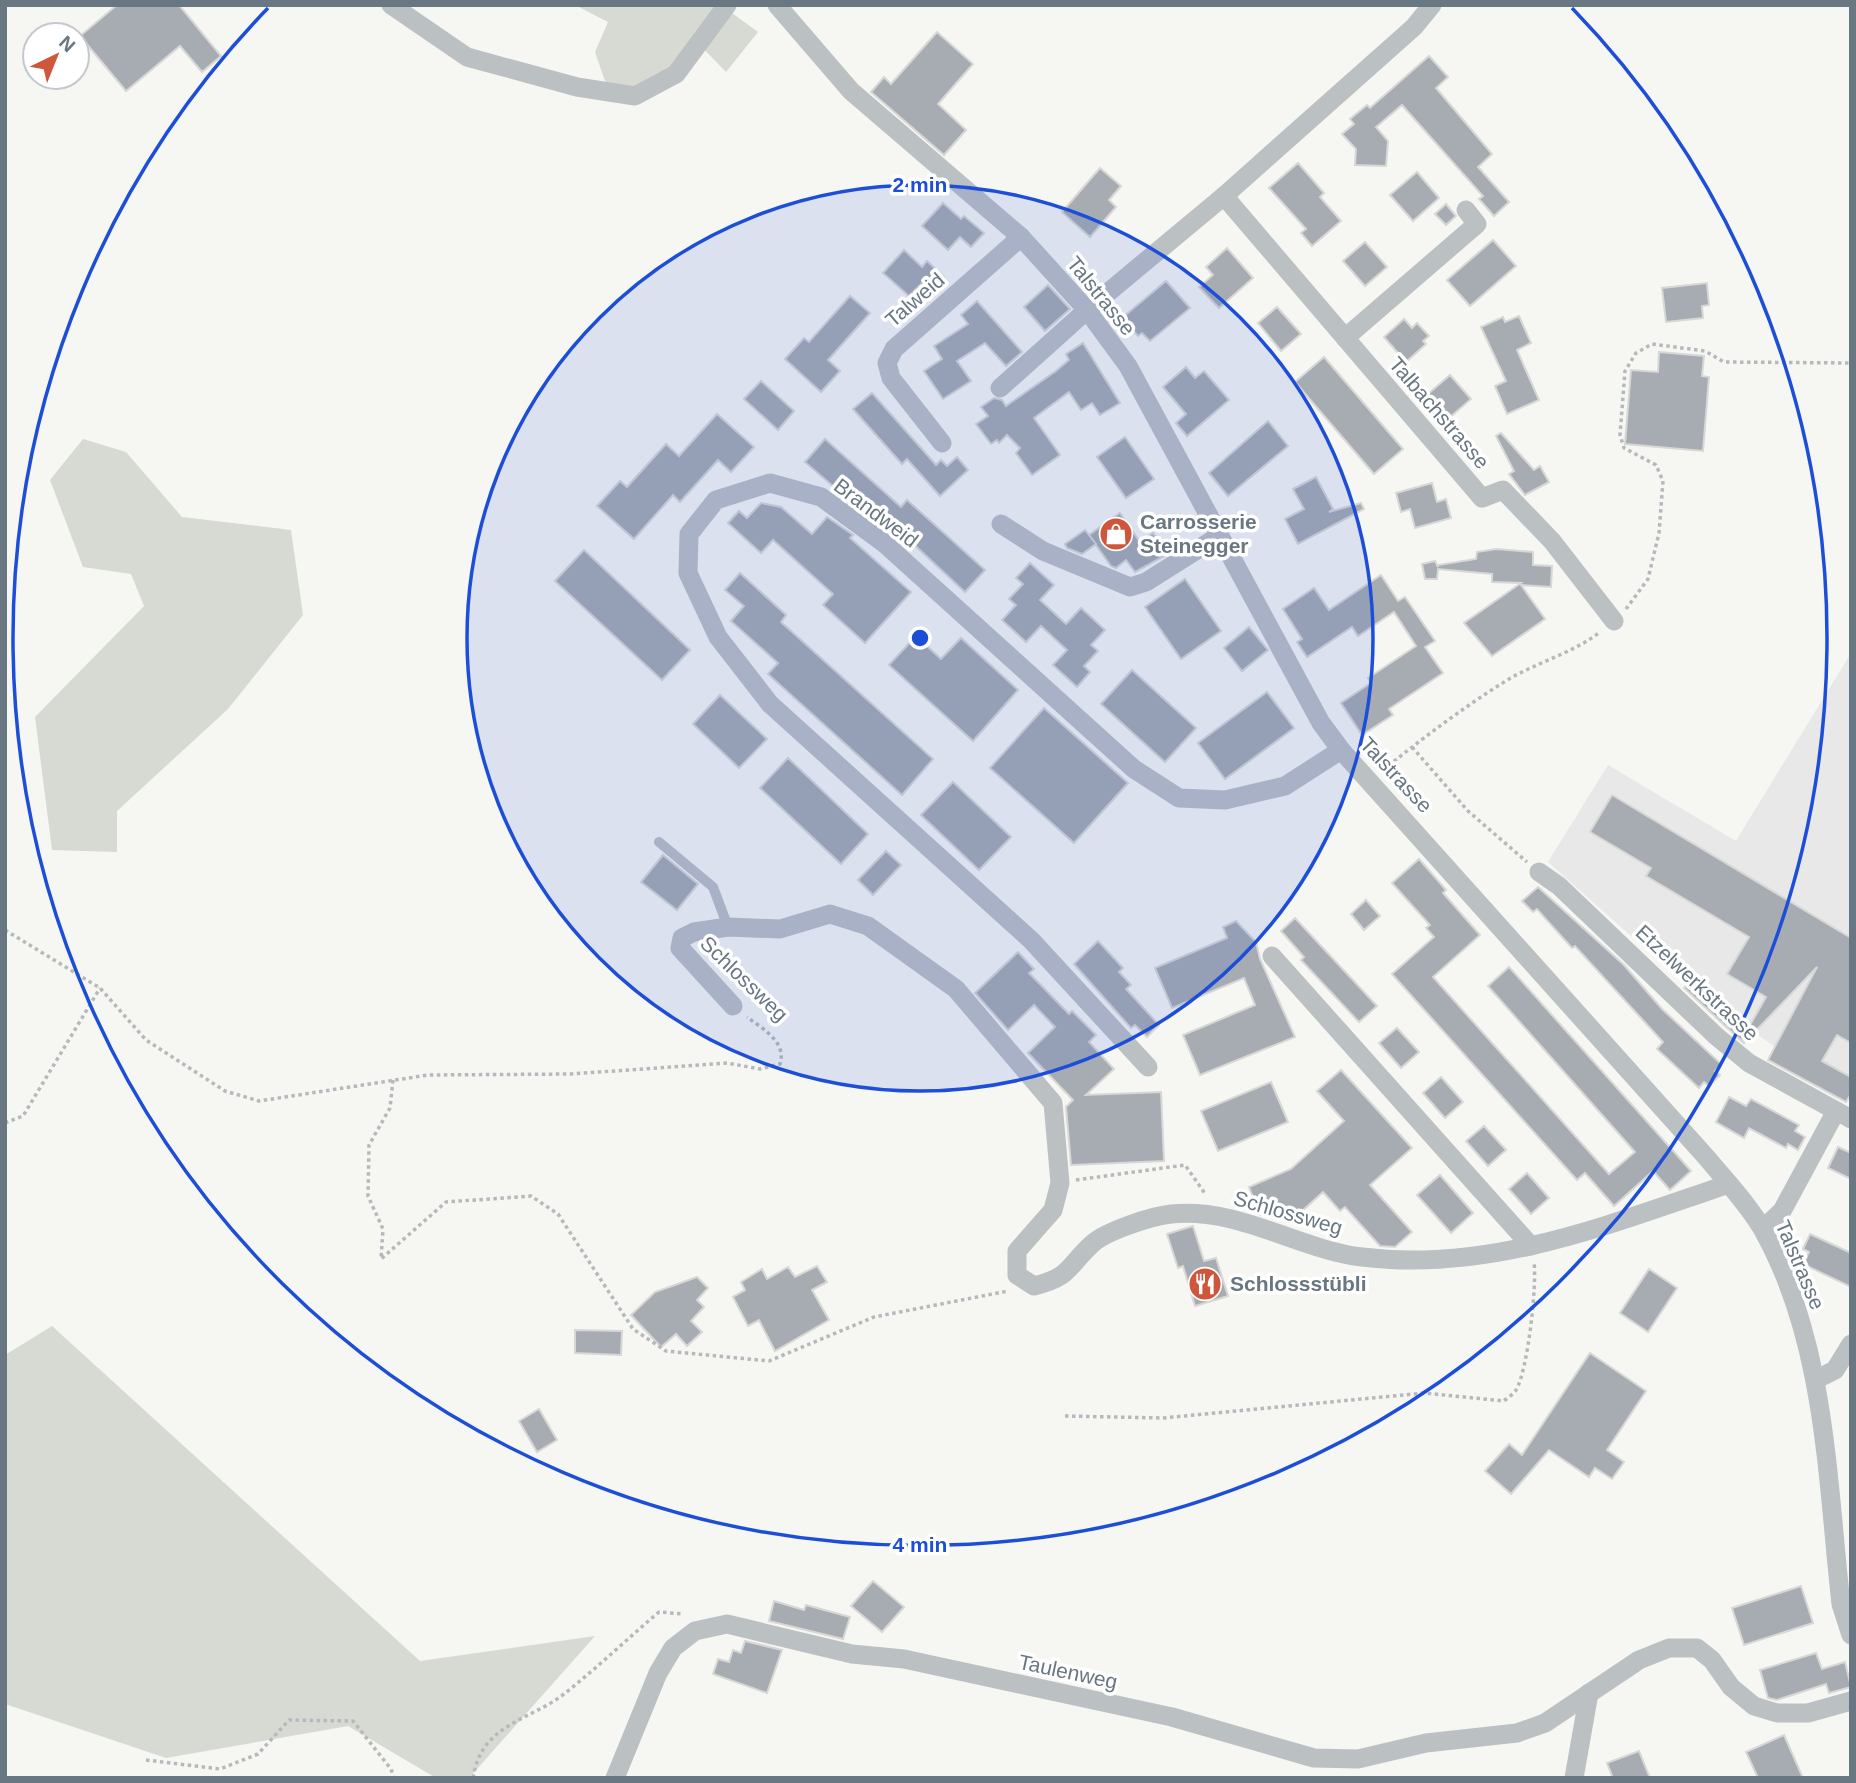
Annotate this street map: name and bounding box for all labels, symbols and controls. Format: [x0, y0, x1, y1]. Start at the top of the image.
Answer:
north arrow [21, 21, 91, 91]
text: N [55, 32, 79, 56]
text: 2 min [893, 173, 947, 196]
street label: Talstrasse [1063, 252, 1140, 340]
street label: Talweid [881, 268, 949, 331]
street label: Talbachstrasse [1385, 352, 1494, 473]
street label: Brandweid [830, 474, 923, 552]
place label: Carrosserie Steinegger [1140, 510, 1257, 557]
shop icon: Carrosserie Steinegger [1097, 515, 1135, 553]
centre of rings [908, 626, 932, 650]
street label: Talstrasse [1356, 732, 1437, 817]
street label: Etzelwerkstrasse [1631, 920, 1763, 1045]
street label: Schlossweg [696, 931, 793, 1026]
street label: Schlossweg [1231, 1186, 1345, 1239]
street label: Talstrasse [1771, 1217, 1830, 1313]
restaurant icon: Schlossstübli [1186, 1265, 1224, 1303]
place label: Schlossstübli [1230, 1272, 1367, 1295]
text: 4 min [893, 1533, 947, 1556]
street label: Taulenweg [1017, 1650, 1120, 1693]

